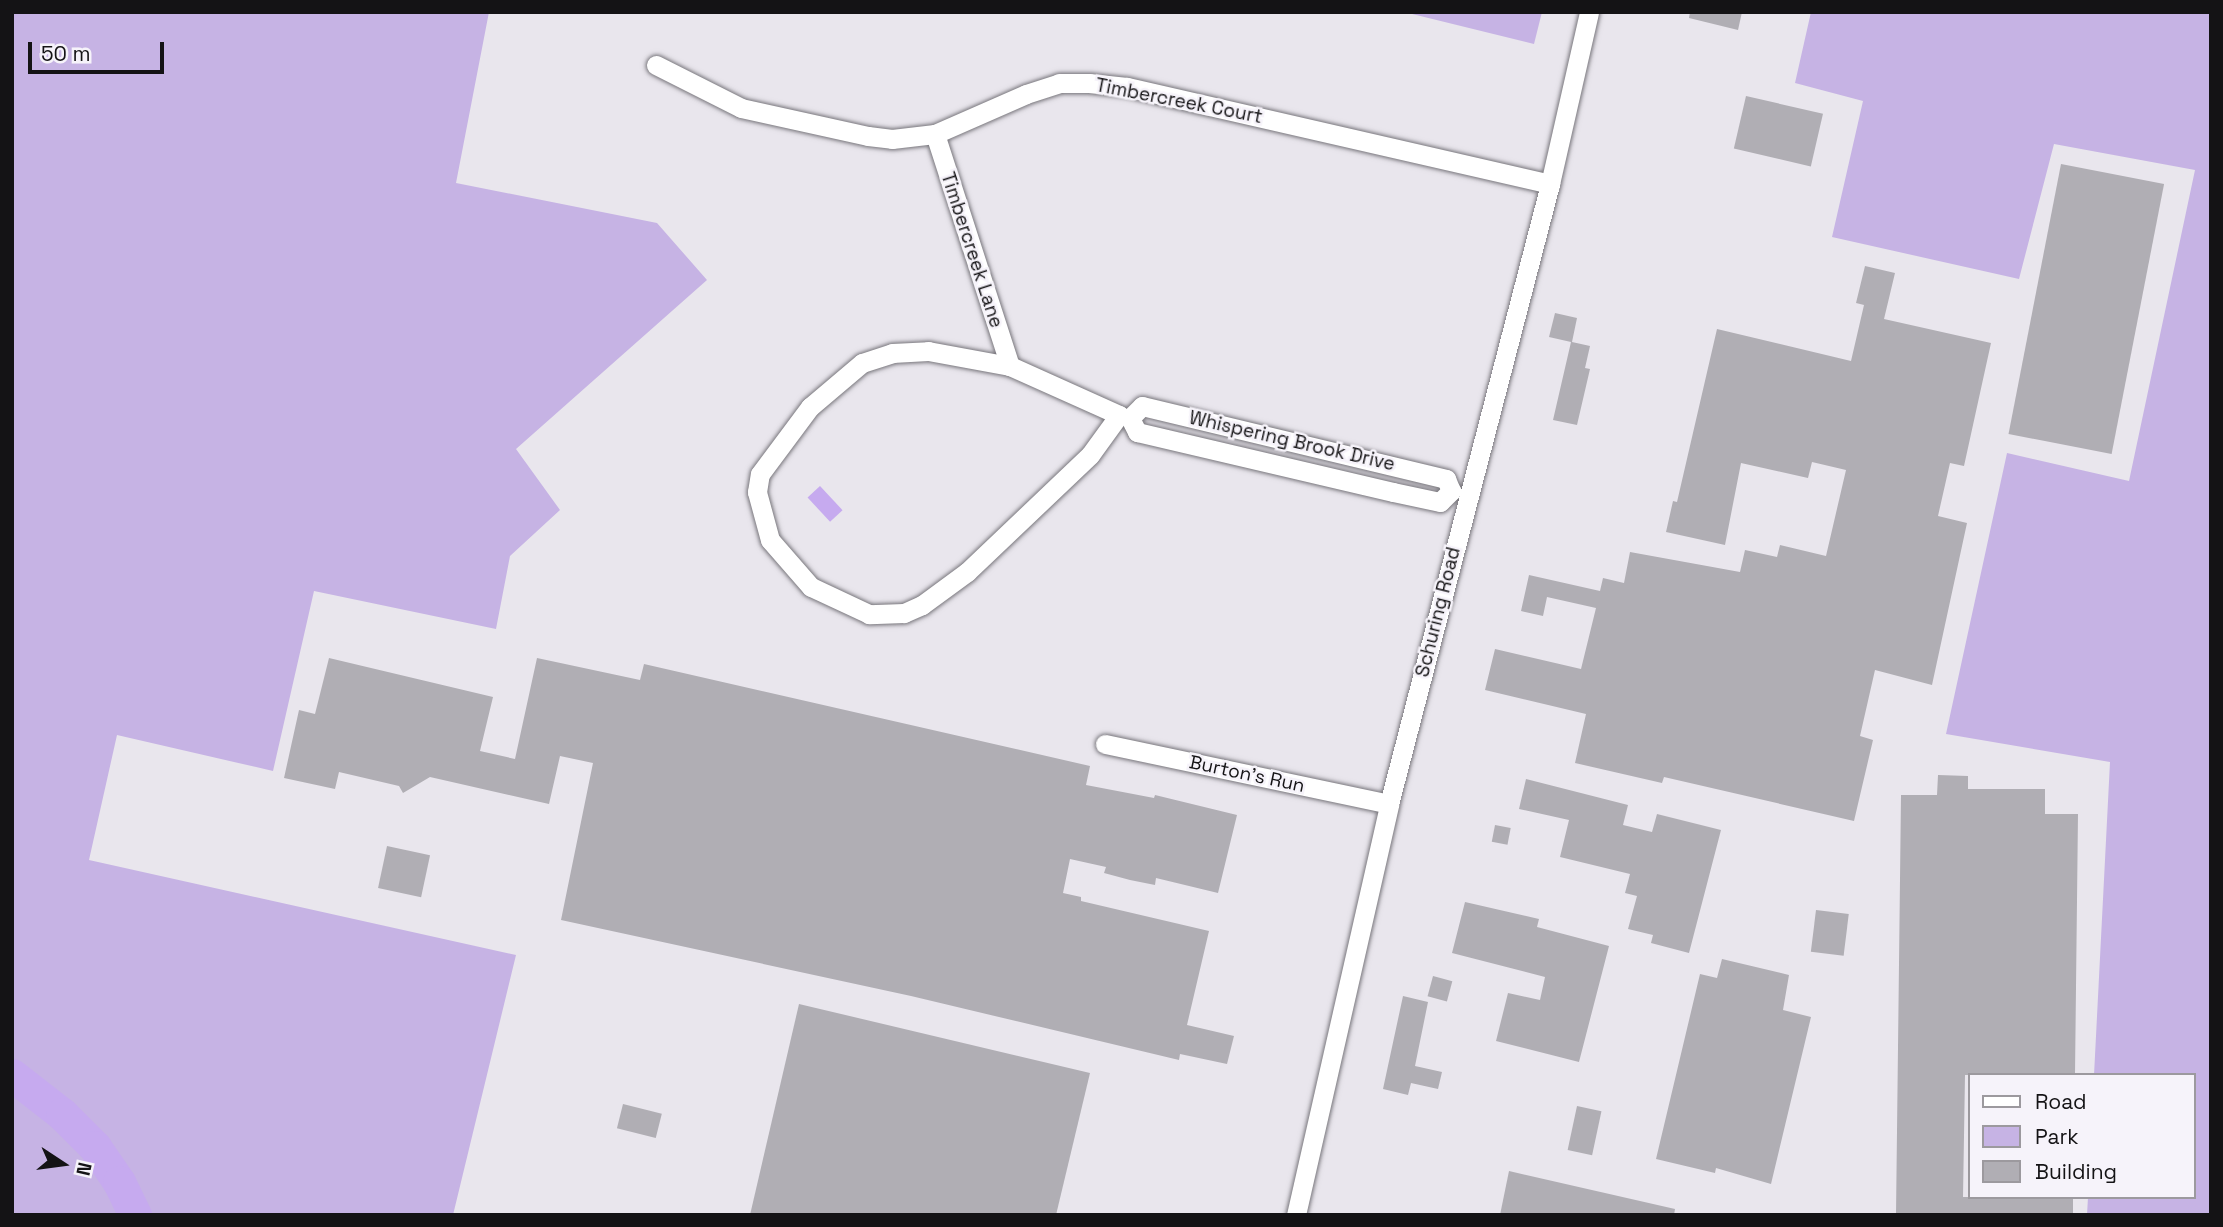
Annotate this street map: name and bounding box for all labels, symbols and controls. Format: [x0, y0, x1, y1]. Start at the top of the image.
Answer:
scale bar [32, 28, 168, 72]
text: 50 m [41, 40, 91, 67]
street label: Timbercreek Court [1094, 74, 1264, 128]
street label: Timbercreek Lane [936, 169, 1008, 331]
street label: Whispering Brook Drive [1187, 406, 1397, 476]
street label: Schuring Road [1411, 545, 1465, 679]
street label: Burton's Run [1187, 751, 1307, 797]
legend [1968, 1073, 2195, 1199]
text: Road [2035, 1088, 2087, 1115]
text: Park [2035, 1123, 2079, 1150]
north arrow [28, 1129, 98, 1199]
text: Building [2035, 1158, 2117, 1185]
text: N [70, 1160, 98, 1178]

